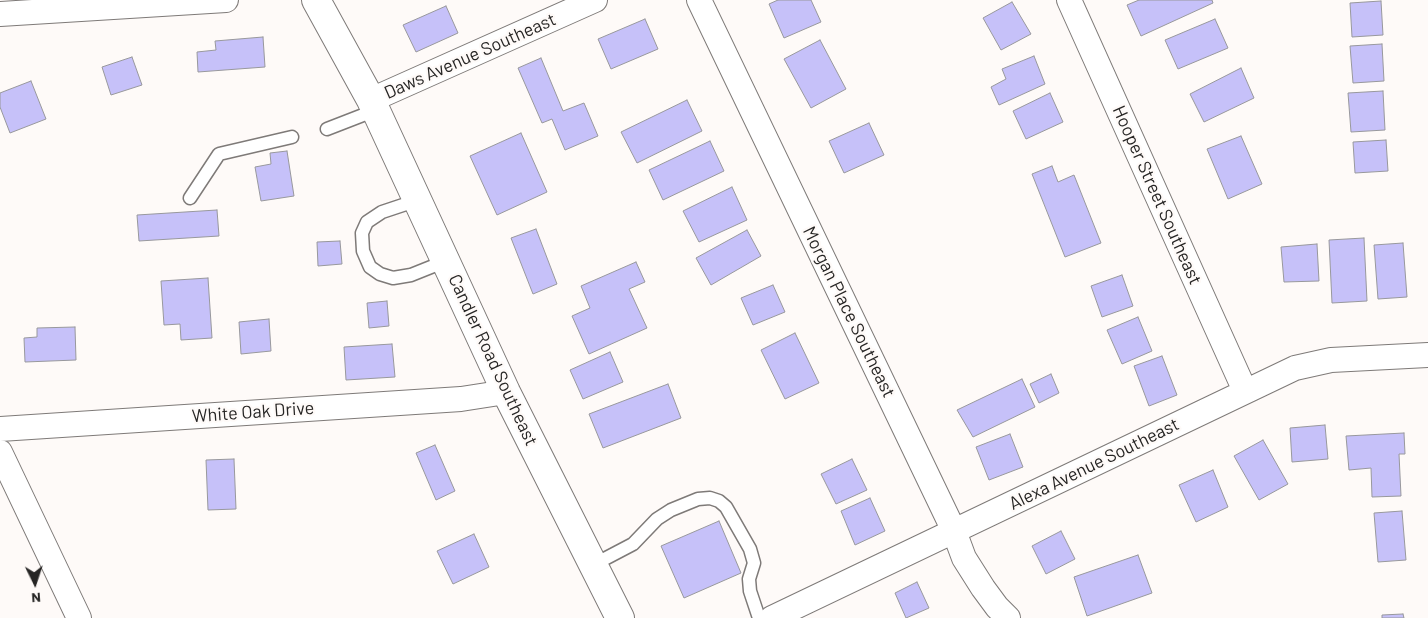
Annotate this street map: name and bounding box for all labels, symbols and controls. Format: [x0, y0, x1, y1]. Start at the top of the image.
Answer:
street label: Daws Avenue Southeast [381, 8, 559, 104]
street label: Hooper Street Southeast [1108, 102, 1206, 288]
street label: Morgan Place Southeast [798, 223, 900, 401]
street label: Candler Road Southeast [444, 271, 542, 449]
street label: White Oak Drive [191, 397, 315, 427]
street label: Alexa Avenue Southeast [1005, 413, 1183, 515]
north arrow [10, 558, 60, 608]
text: N [31, 590, 41, 607]

